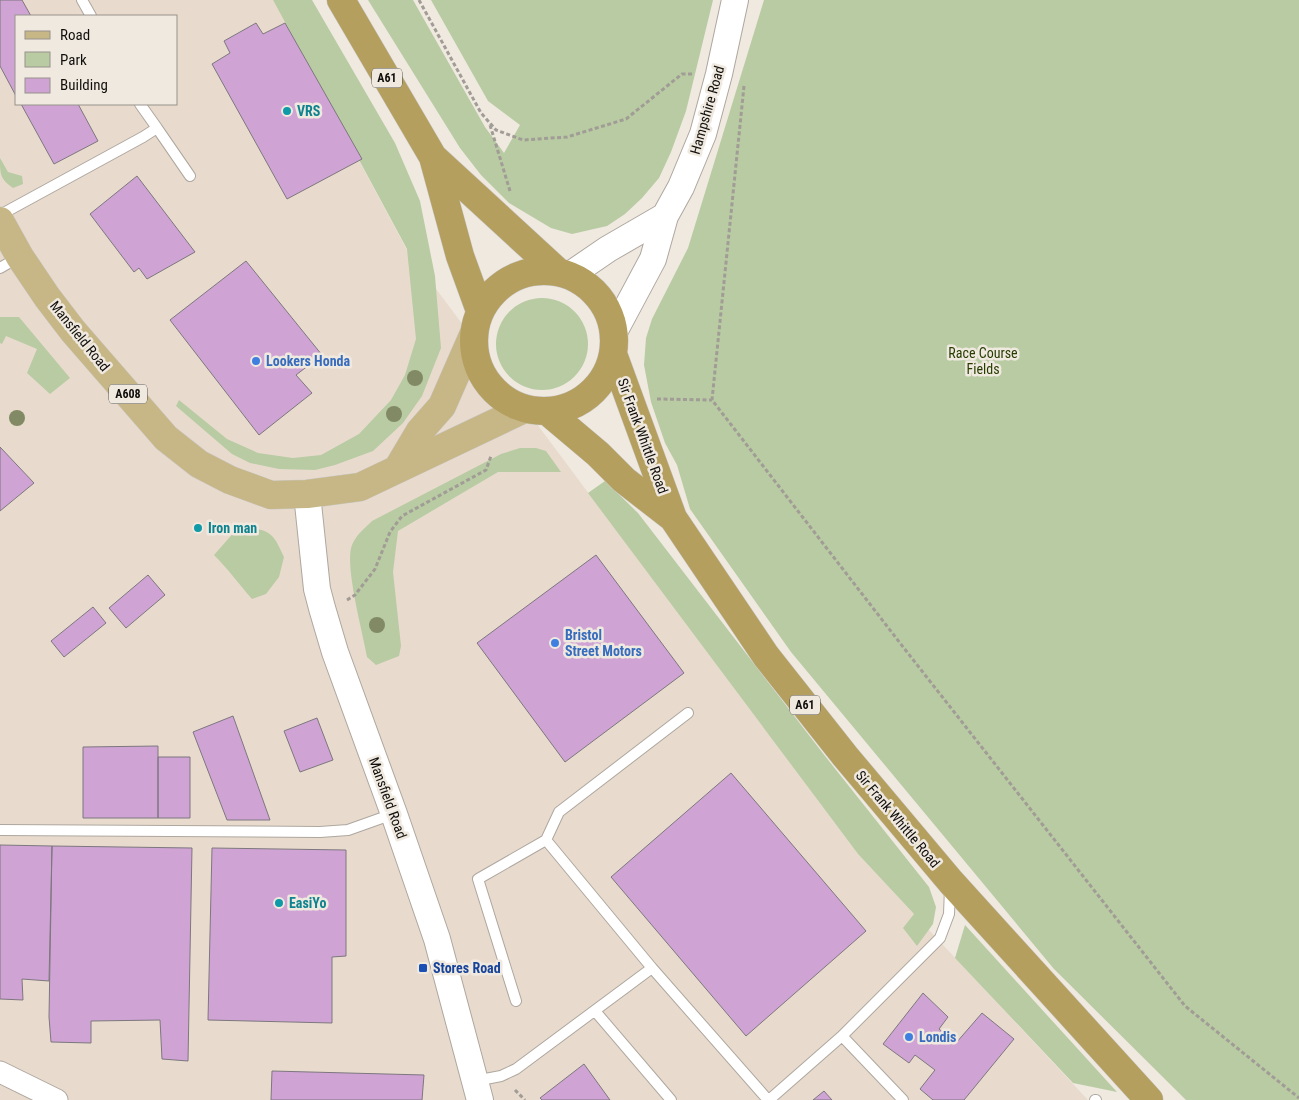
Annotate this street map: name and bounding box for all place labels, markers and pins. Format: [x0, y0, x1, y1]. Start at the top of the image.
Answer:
place label: VRS [297, 103, 321, 119]
marker: VRS [281, 105, 293, 117]
place label: Lookers Honda [266, 353, 350, 369]
marker: Lookers Honda [250, 355, 262, 367]
place label: Iron man [208, 520, 257, 536]
marker: Iron man [192, 522, 204, 534]
place label: Bristol Street Motors [565, 627, 642, 659]
marker: Bristol Street Motors [549, 637, 561, 649]
place label: EasiYo [289, 895, 327, 911]
marker: EasiYo [273, 897, 285, 909]
place label: Stores Road [433, 960, 501, 976]
marker: Stores Road [417, 962, 429, 974]
place label: Londis [919, 1029, 956, 1045]
marker: Londis [903, 1031, 915, 1043]

